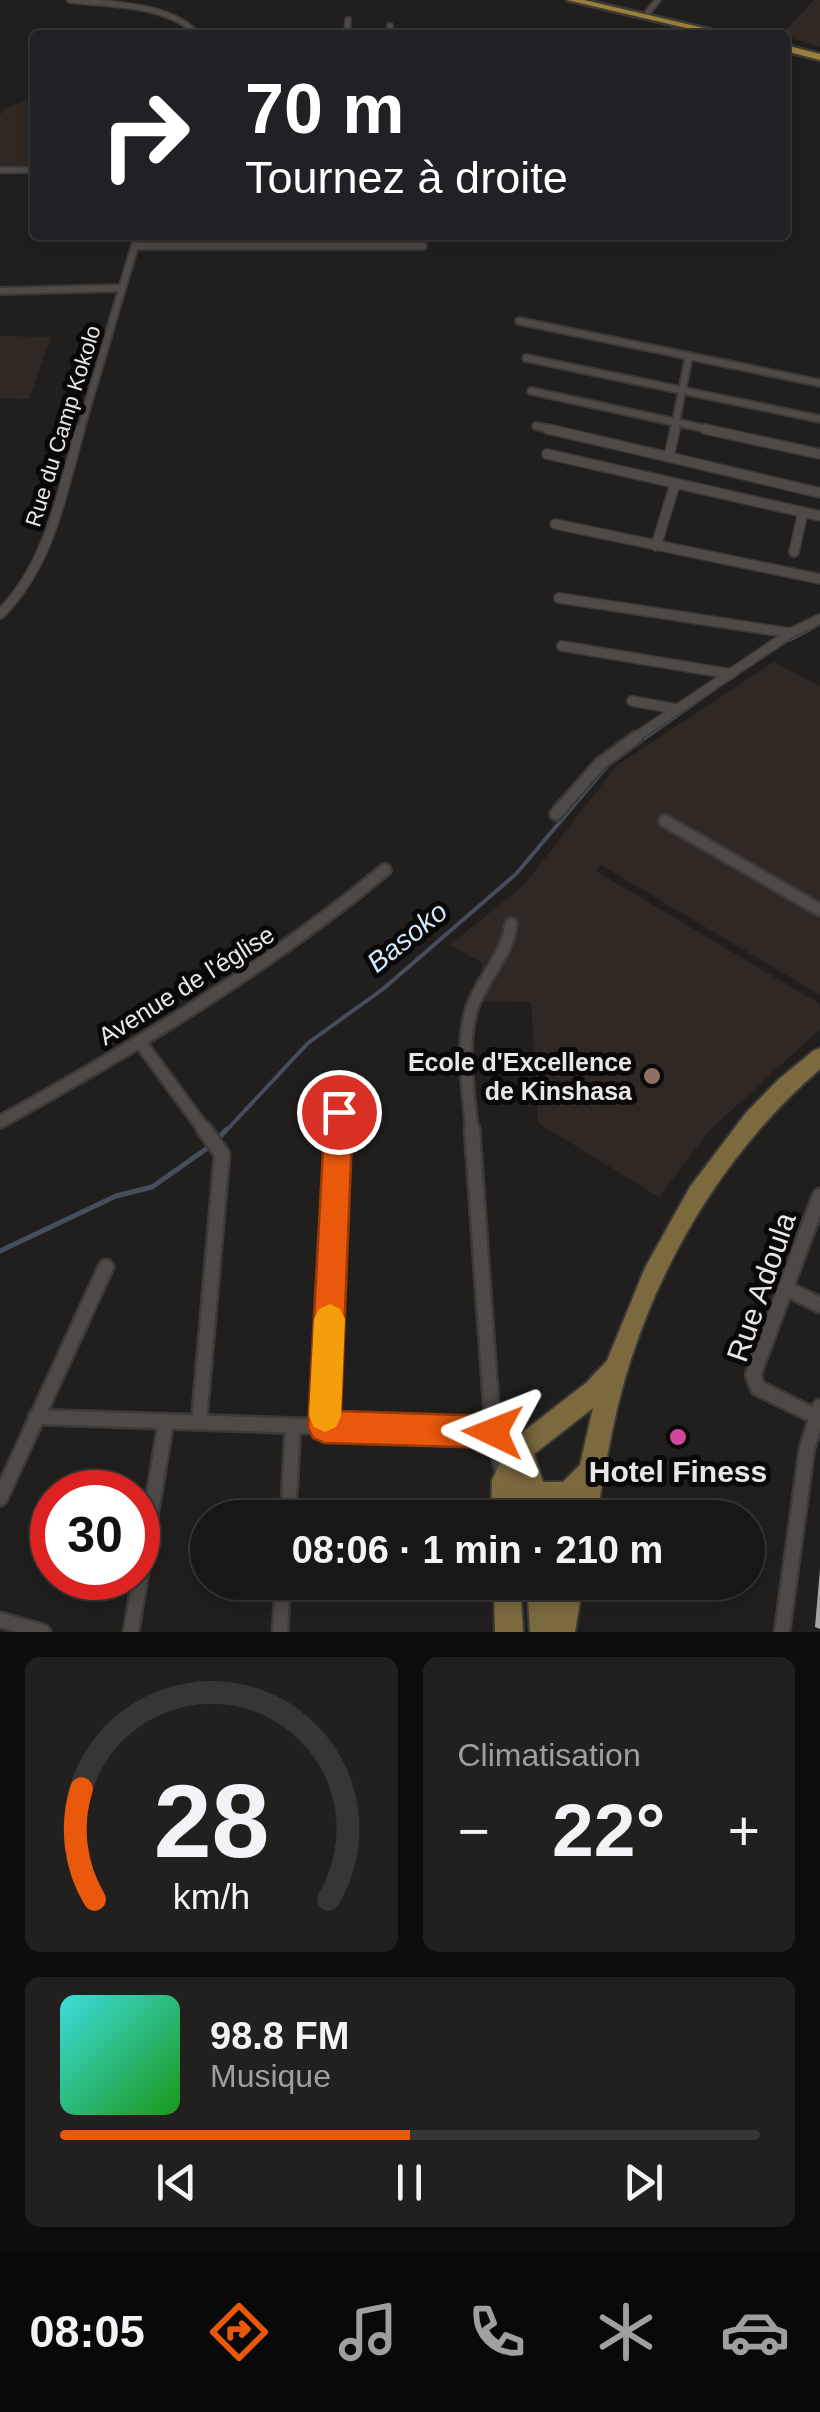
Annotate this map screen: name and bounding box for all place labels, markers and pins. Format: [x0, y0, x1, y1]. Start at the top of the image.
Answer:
place label: Ecole d'Excellence de Kinshasa [408, 1048, 633, 1105]
marker: Ecole d'Excellence de Kinshasa [641, 1065, 663, 1087]
pin [297, 1070, 382, 1155]
marker: Hotel Finess [667, 1426, 689, 1448]
place label: Hotel Finess [589, 1455, 767, 1488]

